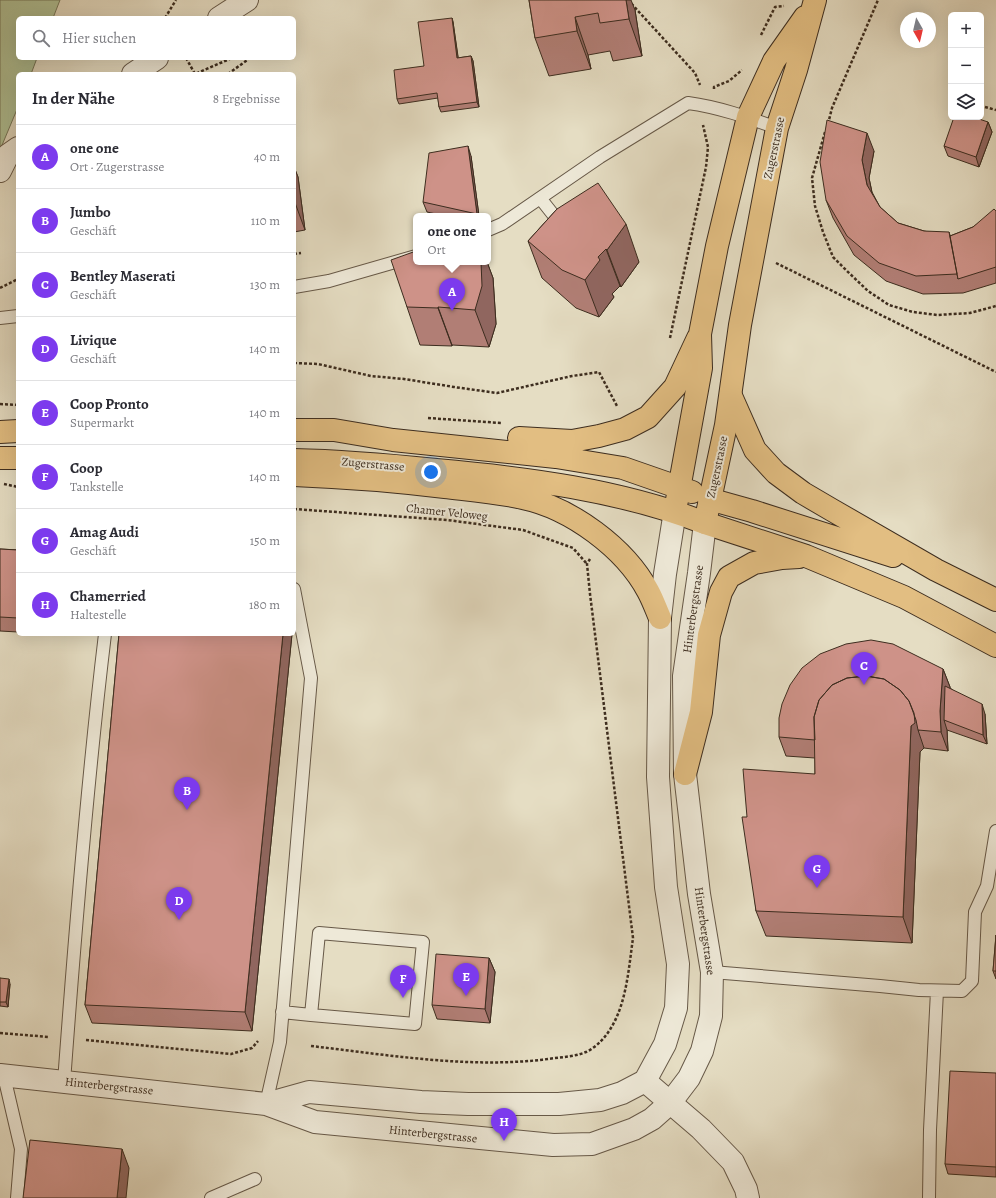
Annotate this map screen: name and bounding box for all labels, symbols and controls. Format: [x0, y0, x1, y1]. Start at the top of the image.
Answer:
north arrow [900, 12, 936, 48]
map controls [948, 12, 984, 120]
button: + [948, 12, 984, 48]
search box [16, 16, 296, 60]
icon: search [30, 27, 52, 49]
text: Hier suchen [62, 28, 136, 48]
button: − [948, 48, 984, 84]
button: layers [948, 84, 984, 120]
text: In der Nähe [32, 87, 115, 110]
text: 8 Ergebnisse [213, 90, 280, 107]
street label: Zugerstrasse [760, 115, 788, 181]
text: one one [70, 138, 119, 158]
text: A [41, 148, 49, 165]
text: 40 m [254, 148, 280, 165]
text: Ort · Zugerstrasse [70, 158, 164, 175]
text: Jumbo [70, 202, 111, 222]
text: B [41, 212, 49, 229]
text: 110 m [251, 212, 280, 229]
popup [413, 213, 491, 265]
text: one one [428, 221, 476, 241]
text: Geschäft [70, 222, 116, 239]
text: Ort [428, 241, 446, 258]
text: Bentley Maserati [70, 266, 176, 286]
text: C [41, 276, 49, 293]
text: 130 m [250, 276, 280, 293]
pin: A [439, 278, 465, 311]
text: Geschäft [70, 286, 116, 303]
text: Livique [70, 330, 117, 350]
text: D [40, 340, 50, 357]
text: 140 m [249, 340, 280, 357]
text: Geschäft [70, 350, 116, 367]
text: Coop Pronto [70, 394, 149, 414]
text: E [41, 404, 49, 421]
text: 140 m [249, 404, 280, 421]
text: Supermarkt [70, 414, 134, 431]
street label: Zugerstrasse [703, 434, 731, 500]
street label: Zugerstrasse [341, 453, 405, 475]
text: Coop [70, 458, 103, 478]
your location [421, 462, 441, 482]
text: F [42, 468, 48, 485]
text: 140 m [249, 468, 280, 485]
text: Tankstelle [70, 478, 124, 495]
street label: Chamer Veloweg [405, 500, 489, 524]
text: Amag Audi [70, 522, 139, 542]
text: G [41, 532, 49, 549]
text: 150 m [250, 532, 280, 549]
text: Geschäft [70, 542, 116, 559]
street label: Hinterbergstrasse [679, 564, 707, 654]
text: Chamerried [70, 586, 146, 606]
text: H [40, 596, 50, 613]
text: 180 m [249, 596, 280, 613]
text: Haltestelle [70, 606, 126, 623]
pin: C [851, 652, 877, 685]
pin: B [174, 777, 200, 810]
pin: G [804, 855, 830, 888]
street label: Hinterbergstrasse [691, 886, 719, 976]
pin: D [166, 887, 192, 920]
pin: E [453, 963, 479, 996]
pin: F [390, 965, 416, 998]
street label: Hinterbergstrasse [64, 1073, 154, 1099]
pin: H [491, 1108, 517, 1141]
street label: Hinterbergstrasse [388, 1121, 478, 1147]

